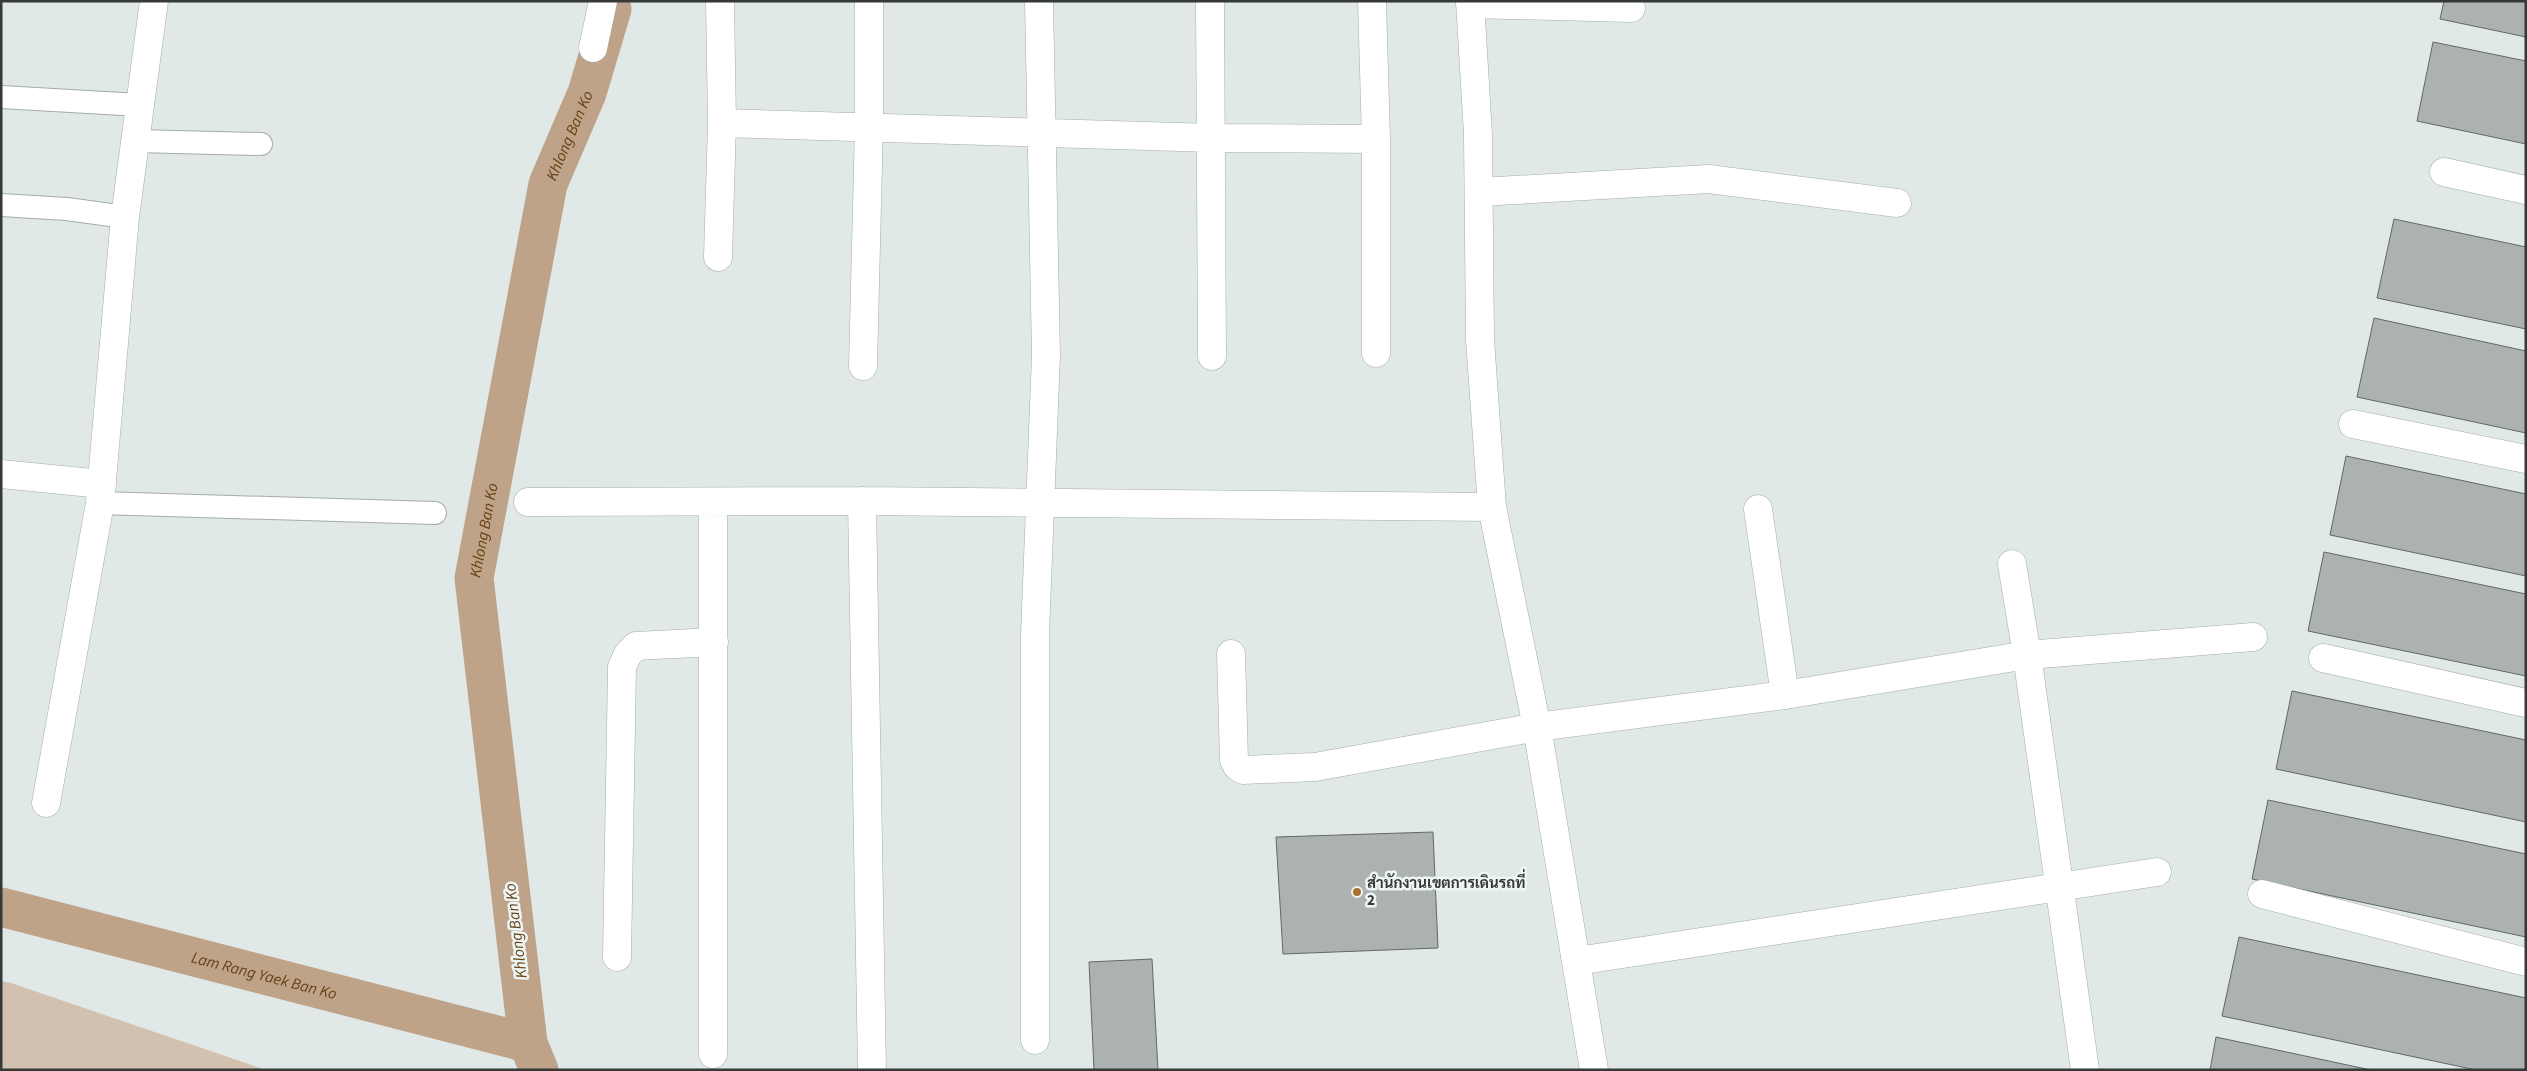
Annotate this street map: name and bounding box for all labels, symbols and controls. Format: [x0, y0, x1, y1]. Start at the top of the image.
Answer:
water label: Khlong Ban Ko [541, 87, 599, 184]
water label: Khlong Ban Ko [464, 481, 504, 579]
place label: สำนักงานเขตการเดินรถที่ 2 [1367, 868, 1525, 911]
water label: Khlong Ban Ko [499, 882, 533, 980]
marker: สำนักงานเขตการเดินรถที่ 2 [1351, 886, 1363, 898]
water label: Lam Rang Yaek Ban Ko [189, 947, 339, 1005]

